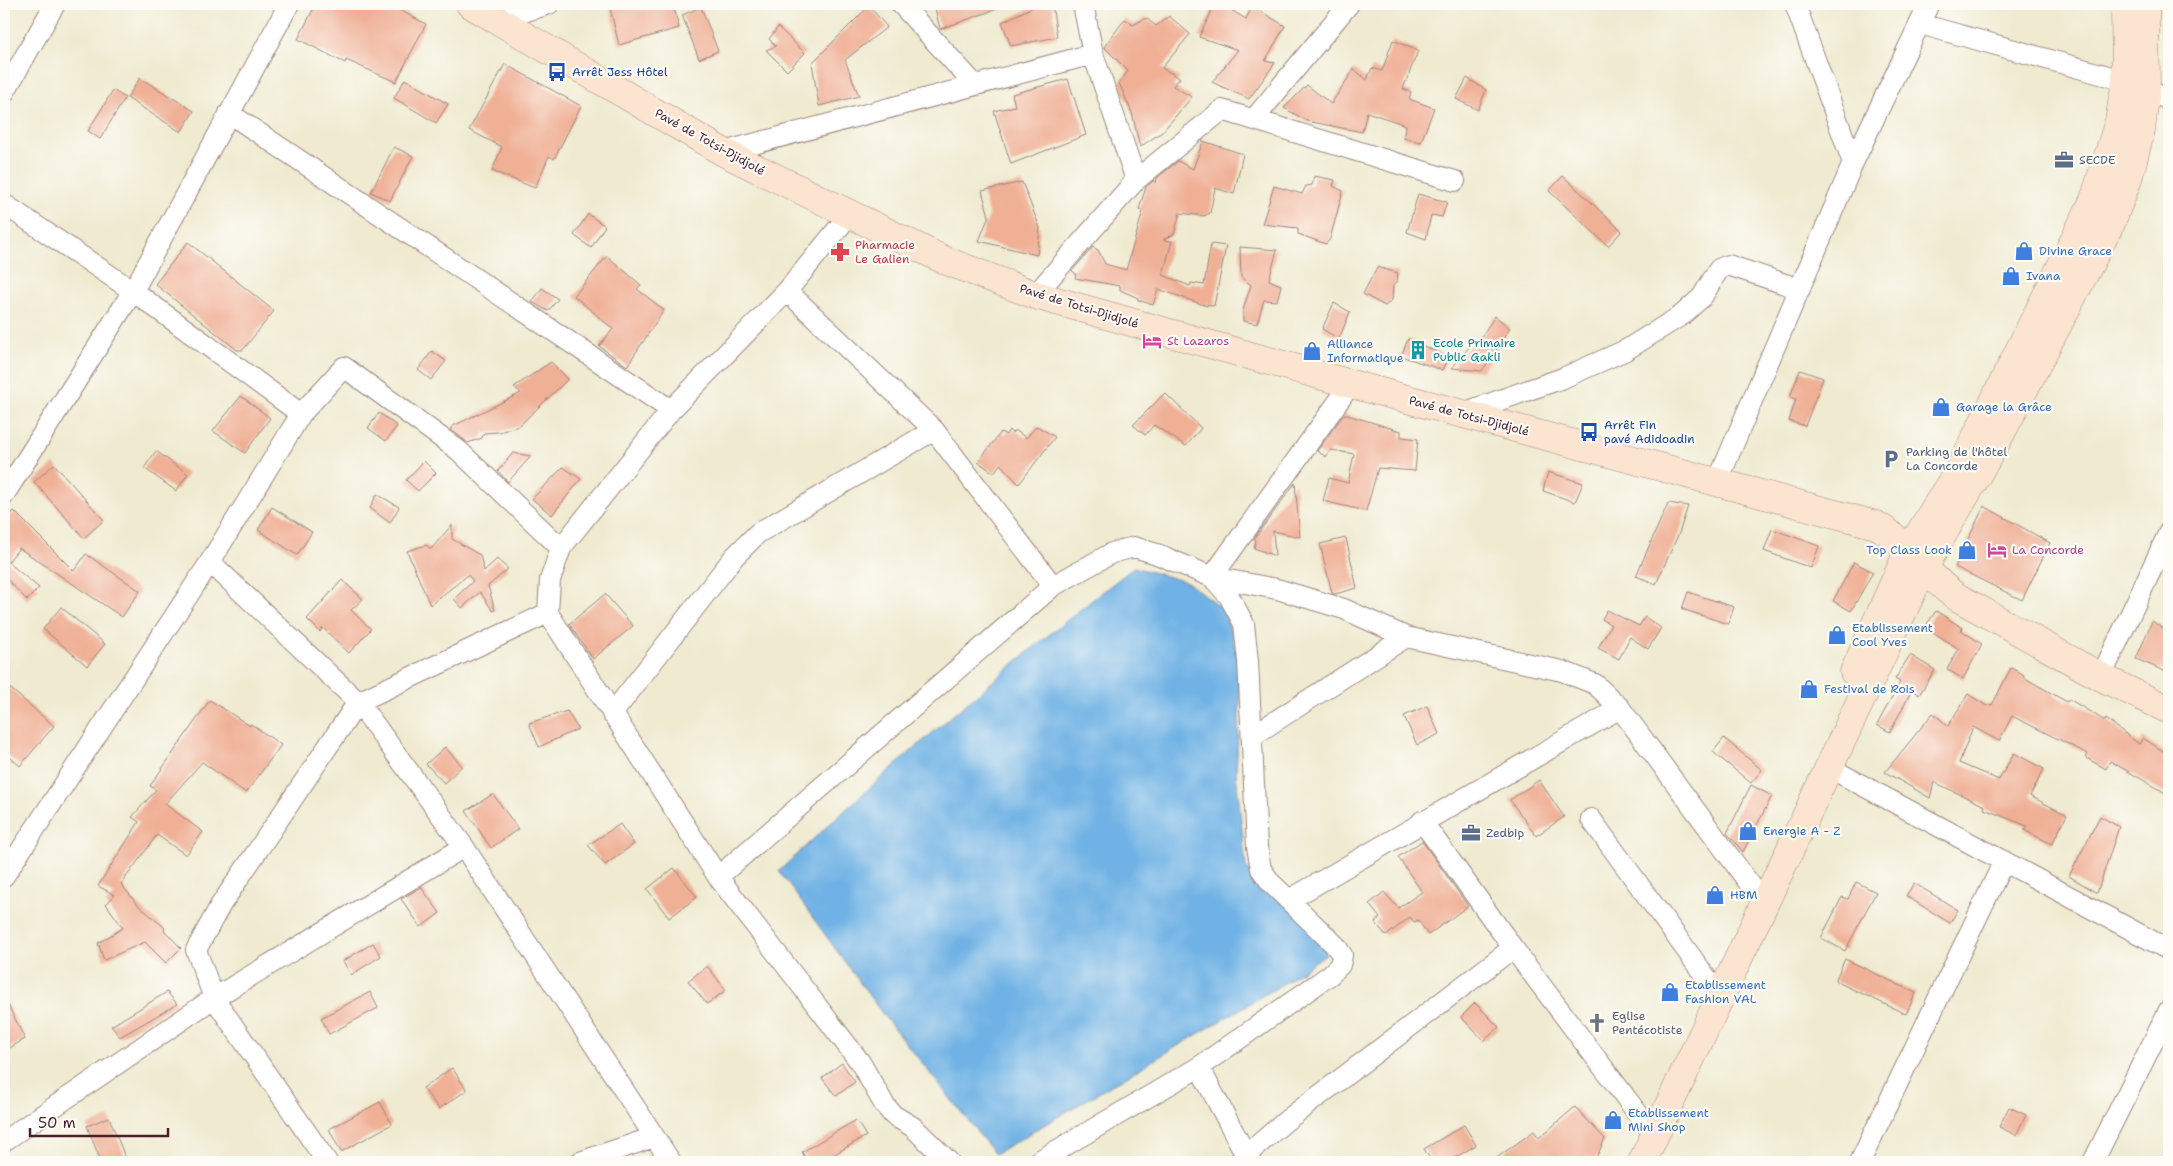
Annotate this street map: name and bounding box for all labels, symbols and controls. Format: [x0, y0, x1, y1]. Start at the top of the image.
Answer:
bus stop icon: Arrêt Jess Hôtel [546, 61, 568, 83]
place label: Arrêt Jess Hôtel [572, 64, 668, 80]
street label: Pavé de Totsi-Djidjolé [652, 105, 768, 179]
office icon: SECDE [2053, 149, 2075, 171]
place label: SECDE [2079, 152, 2116, 168]
place label: Pharmacie Le Galien [855, 237, 915, 267]
shop icon: Divine Grace [2013, 240, 2035, 262]
pharmacy icon: Pharmacie Le Galien [829, 241, 851, 263]
place label: Divine Grace [2039, 243, 2112, 259]
shop icon: Ivana [2000, 265, 2022, 287]
place label: Ivana [2026, 268, 2061, 284]
street label: Pavé de Totsi-Djidjolé [1018, 280, 1141, 332]
hotel icon: St Lazaros [1141, 330, 1163, 352]
place label: St Lazaros [1167, 333, 1229, 349]
place label: Ecole Primaire Public Gakli [1433, 335, 1516, 365]
place label: Alliance Informatique [1327, 336, 1404, 366]
building icon: Ecole Primaire Public Gakli [1407, 339, 1429, 361]
shop icon: Alliance Informatique [1301, 340, 1323, 362]
street label: Pavé de Totsi-Djidjolé [1407, 392, 1531, 440]
shop icon: Garage la Grâce [1930, 396, 1952, 418]
place label: Garage la Grâce [1956, 399, 2052, 415]
place label: Arrêt Fin pavé Adidoadin [1604, 417, 1695, 447]
bus stop icon: Arrêt Fin pavé Adidoadin [1578, 421, 1600, 443]
place label: Parking de l'hôtel La Concorde [1906, 444, 2007, 474]
parking icon: Parking de l'hôtel La Concorde [1880, 448, 1902, 470]
shop icon: Top Class Look [1956, 539, 1978, 561]
hotel icon: La Concorde [1986, 539, 2008, 561]
place label: Top Class Look [1866, 542, 1952, 558]
place label: La Concorde [2012, 542, 2084, 558]
place label: Etablissement Cool Yves [1852, 620, 1933, 650]
shop icon: Etablissement Cool Yves [1826, 624, 1848, 646]
shop icon: Festival de Rois [1798, 678, 1820, 700]
place label: Festival de Rois [1824, 681, 1915, 697]
shop icon: Energie A - Z [1737, 820, 1759, 842]
office icon: Zedbip [1460, 822, 1482, 844]
place label: Energie A - Z [1763, 823, 1841, 839]
place label: Zedbip [1486, 825, 1524, 841]
shop icon: HBM [1704, 884, 1726, 906]
place label: HBM [1730, 887, 1758, 903]
place label: Etablissement Fashion VAL [1685, 977, 1766, 1007]
shop icon: Etablissement Fashion VAL [1659, 981, 1681, 1003]
place label: Eglise Pentécotiste [1612, 1008, 1683, 1038]
church icon: Eglise Pentécotiste [1586, 1012, 1608, 1034]
place label: Etablissement Mini Shop [1628, 1105, 1709, 1135]
scale bar [30, 1106, 168, 1138]
shop icon: Etablissement Mini Shop [1602, 1109, 1624, 1131]
text: 50 m [38, 1113, 76, 1133]

